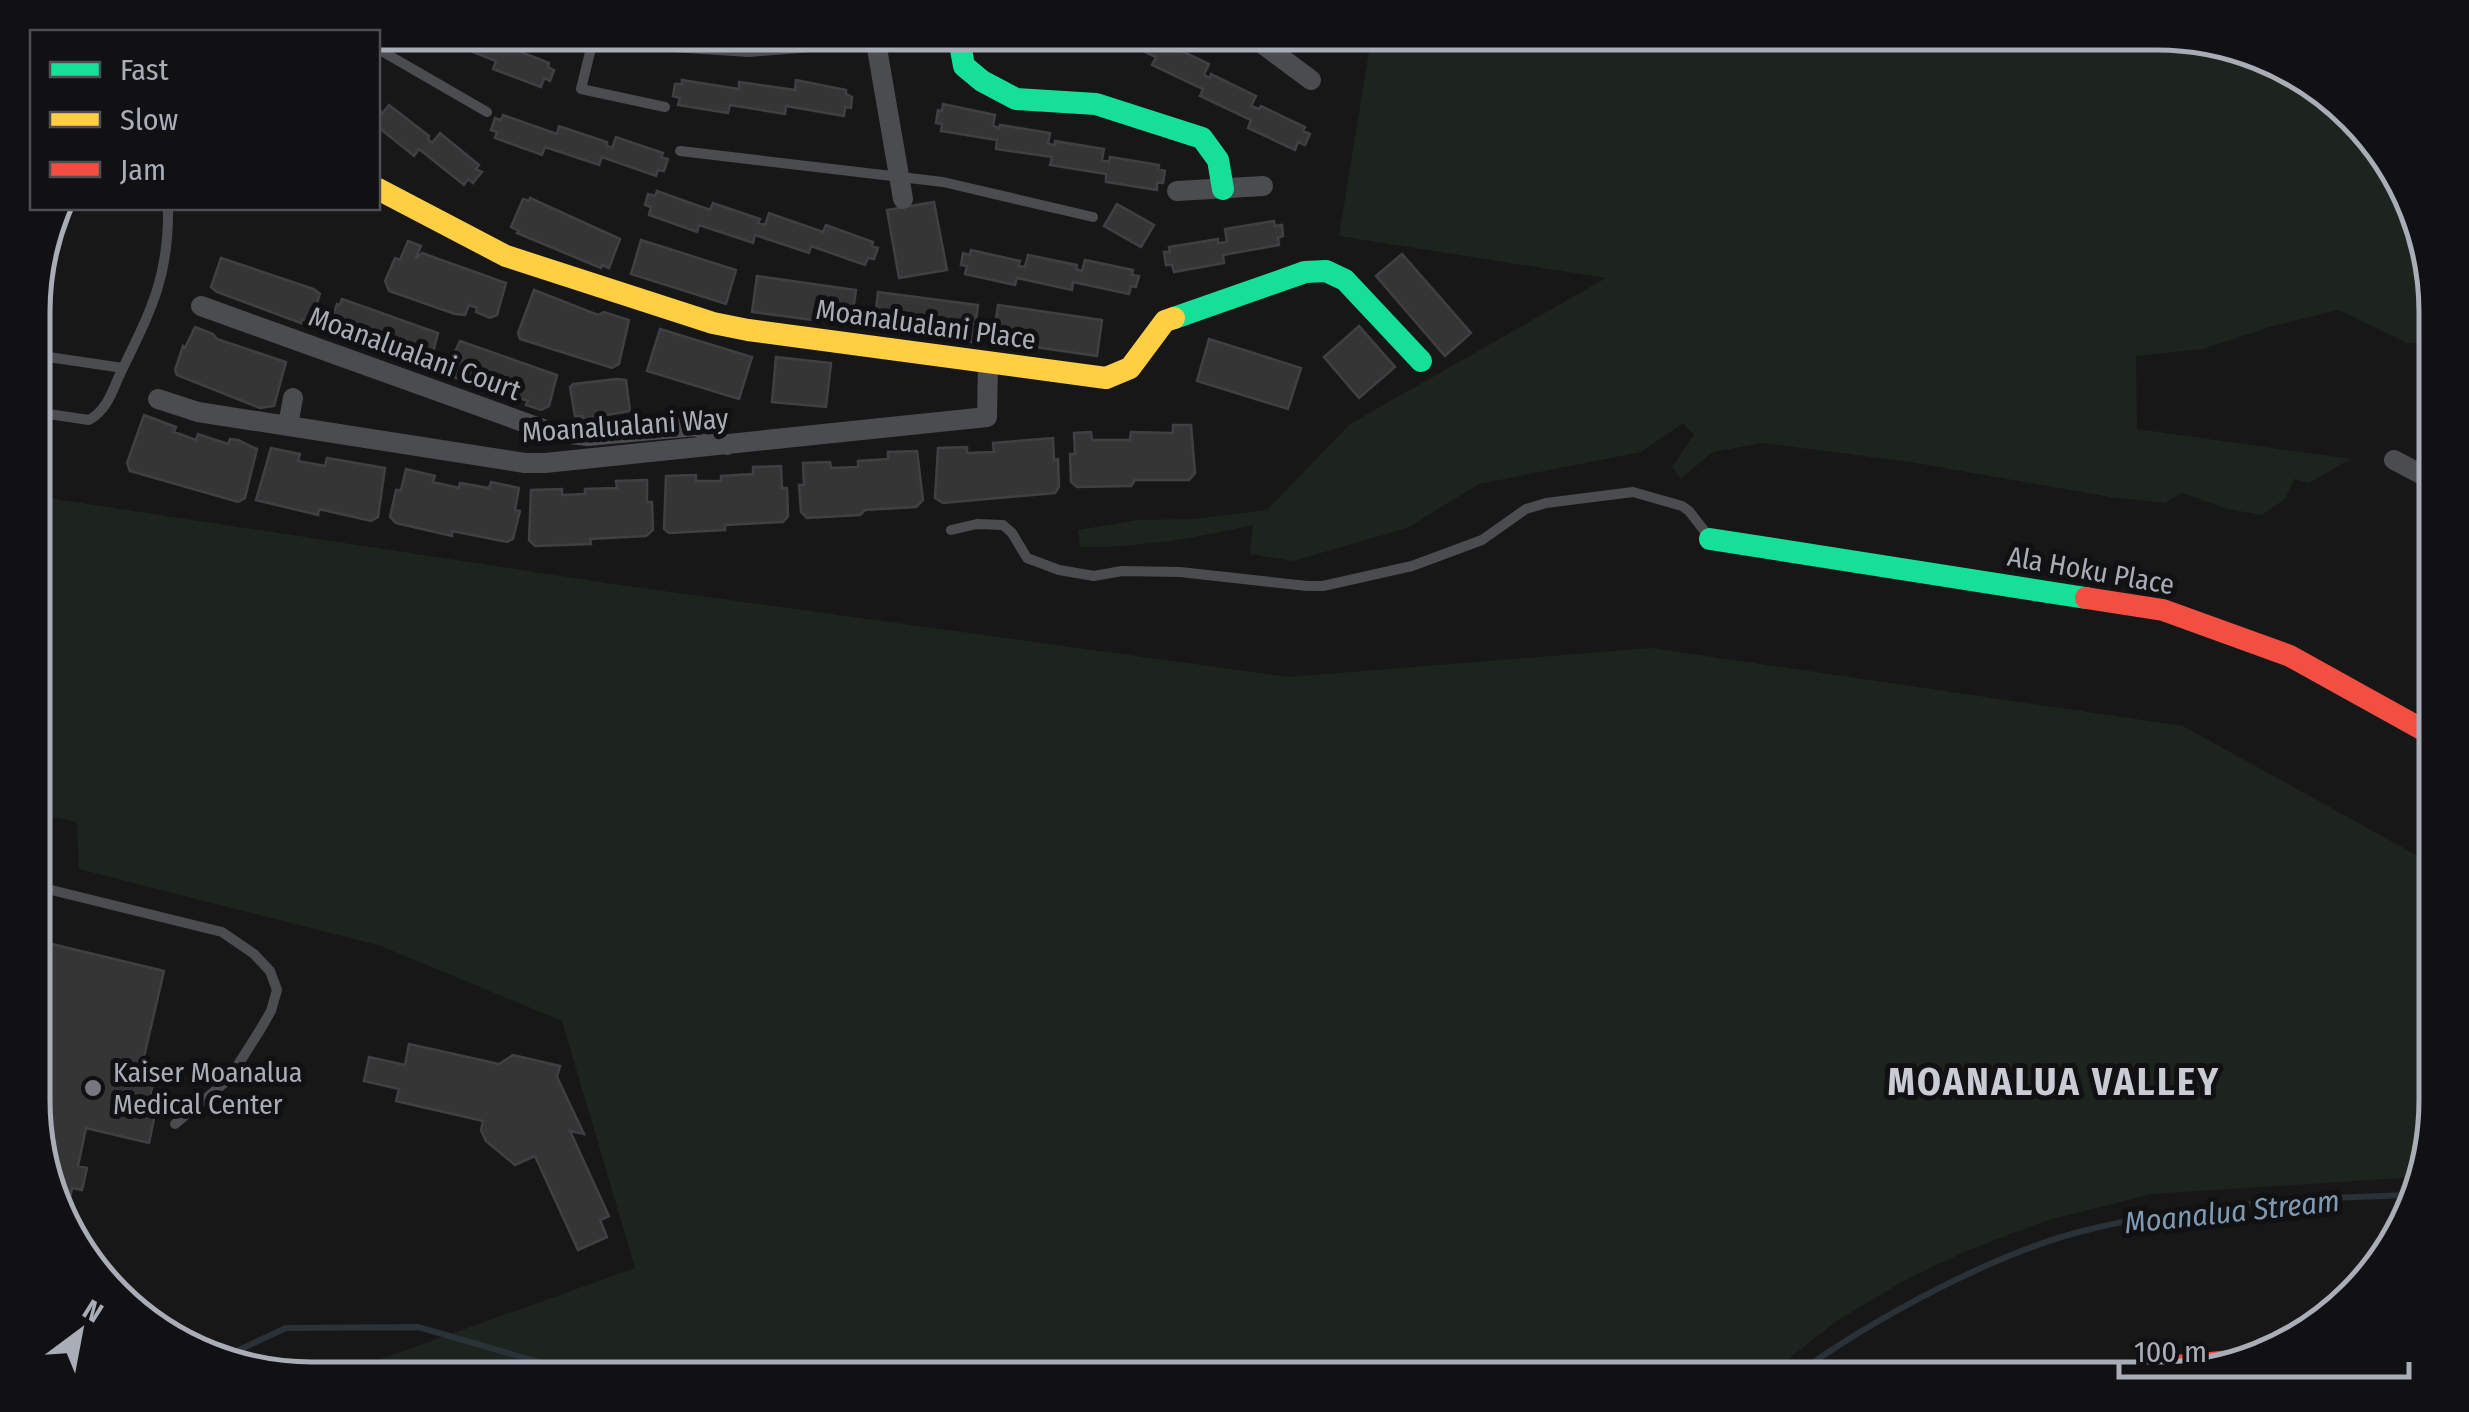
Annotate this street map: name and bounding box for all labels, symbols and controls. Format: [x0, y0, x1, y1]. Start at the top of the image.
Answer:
legend [30, 30, 380, 210]
text: Fast [120, 52, 169, 88]
text: Slow [120, 102, 178, 138]
text: Jam [120, 152, 166, 188]
street label: Moanalualani Place [814, 293, 1038, 356]
street label: Moanalualani Court [304, 300, 526, 407]
street label: Moanalualani Way [521, 402, 730, 449]
street label: Ala Hoku Place [2005, 540, 2177, 601]
place label: Kaiser Moanalua Medical Center [113, 1056, 303, 1121]
district label: MOANALUA VALLEY [1887, 1059, 2221, 1105]
marker: Kaiser Moanalua Medical Center [82, 1077, 104, 1099]
water label: Moanalua Stream [2123, 1183, 2341, 1241]
north arrow [30, 1282, 130, 1382]
text: N [77, 1293, 109, 1330]
scale bar [2119, 1317, 2409, 1379]
text: 100 m [2134, 1334, 2207, 1370]

